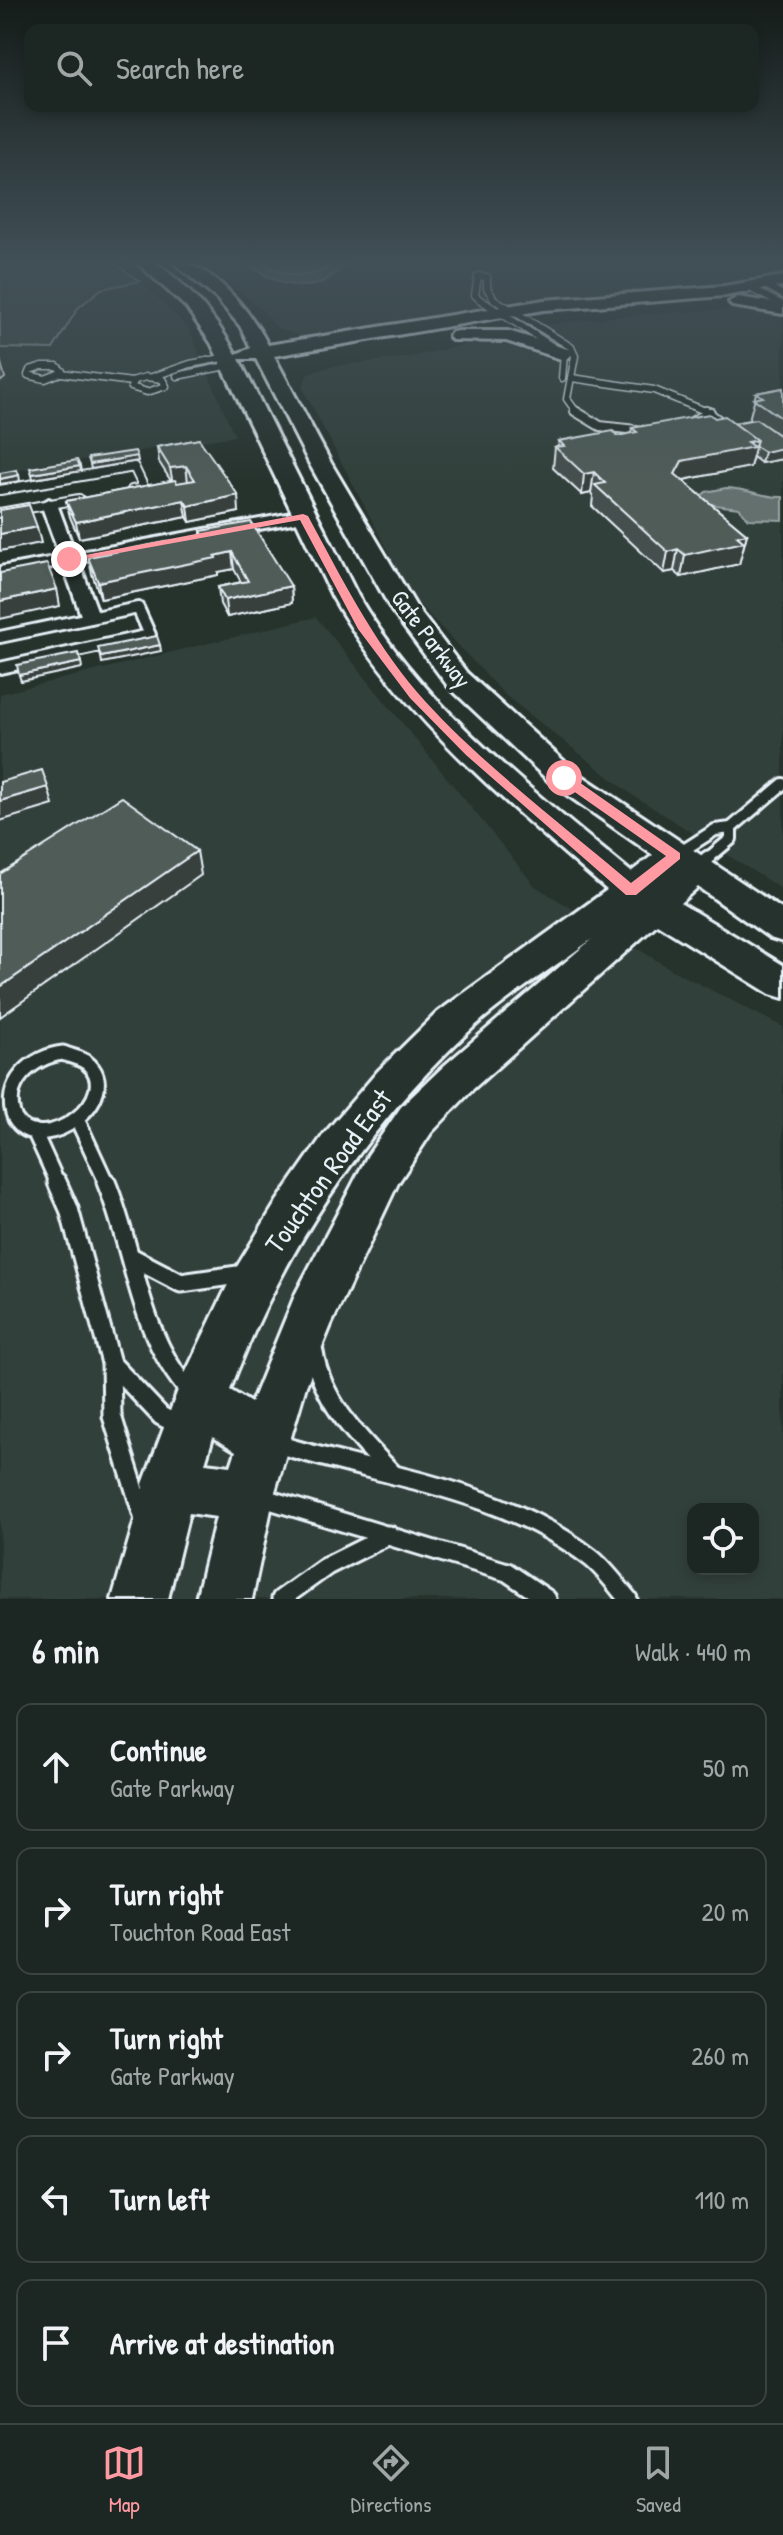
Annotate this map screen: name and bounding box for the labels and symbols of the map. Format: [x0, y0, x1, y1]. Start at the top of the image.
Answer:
route end [51, 541, 87, 577]
street label: Gate Parkway [384, 583, 479, 694]
route start [546, 760, 582, 796]
street label: Touchton Road East [256, 1081, 401, 1261]

